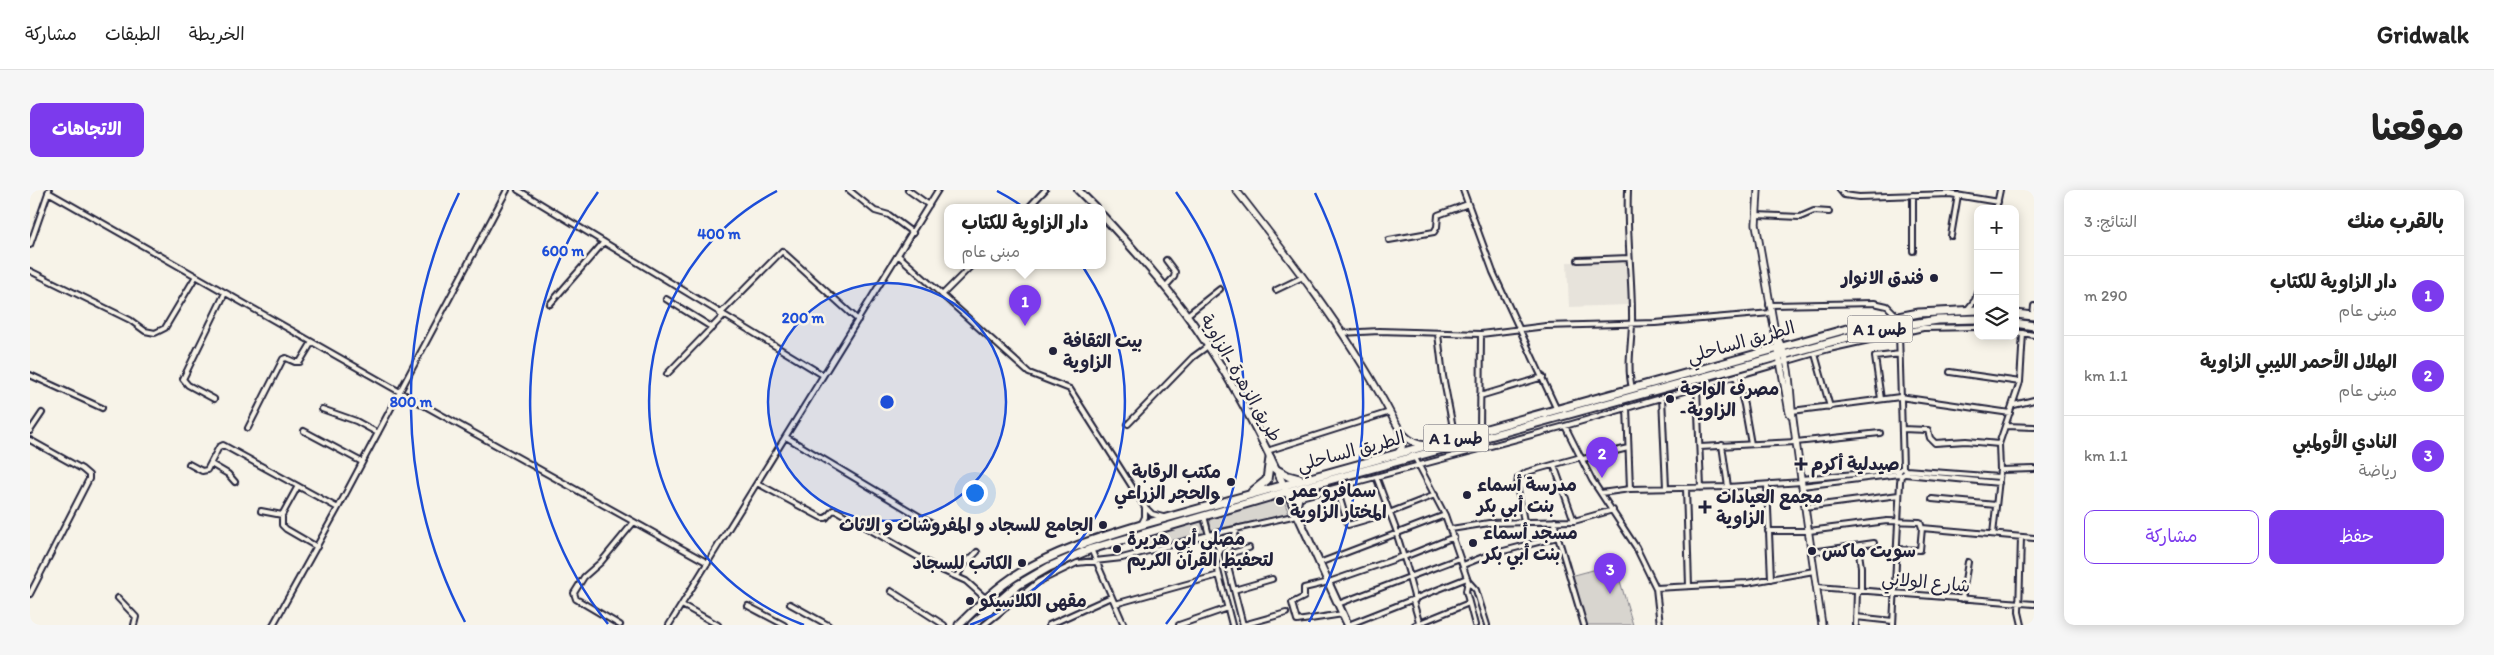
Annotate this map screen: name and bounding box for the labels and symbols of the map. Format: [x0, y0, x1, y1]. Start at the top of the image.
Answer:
text: 400 m [697, 225, 741, 243]
text: 600 m [542, 242, 585, 260]
place label: فندق الانوار [1840, 267, 1924, 289]
marker: فندق الانوار [1928, 272, 1940, 284]
pin: 1 [1009, 285, 1041, 326]
text: 200 m [782, 309, 825, 327]
street label: طريق الزهرة -الزاوية [1196, 310, 1286, 446]
street label: الطريق الساحلي [1685, 316, 1799, 373]
road number: A 1 طس [1848, 316, 1912, 342]
place label: بيت الثقافة الزاوية [1063, 330, 1142, 373]
marker: بيت الثقافة الزاوية [1047, 345, 1059, 357]
place label: مصرف الواحة -الزاوية [1680, 378, 1779, 421]
text: 800 m [390, 393, 433, 411]
centre of rings [878, 393, 896, 411]
marker: مصرف الواحة -الزاوية [1664, 393, 1676, 405]
road number: A 1 طس [1424, 424, 1488, 452]
street label: الطريق الساحلي [1295, 426, 1409, 481]
pin: 2 [1586, 437, 1618, 478]
place label: صيدلية أكرم [1811, 453, 1900, 478]
marker: صيدلية أكرم [1795, 458, 1807, 470]
place label: مكتب الرقابة والحجر الزراعي [1114, 461, 1221, 509]
place label: مدرسة أسماء بنت أبي بكر [1475, 474, 1577, 522]
marker: مكتب الرقابة والحجر الزراعي [1225, 476, 1237, 488]
your location [962, 480, 988, 506]
place label: سمافرو عمر المختار الزاوية [1288, 480, 1387, 523]
place label: مجمع العيادات الزاوية [1716, 486, 1823, 529]
marker: مدرسة أسماء بنت أبي بكر [1461, 489, 1473, 501]
marker: سمافرو عمر المختار الزاوية [1274, 495, 1286, 507]
marker: مجمع العيادات الزاوية [1698, 500, 1712, 514]
place label: الجامع للسجاد و المفروشات و الاثاث [839, 514, 1093, 538]
marker: الجامع للسجاد و المفروشات و الاثاث [1097, 519, 1109, 531]
place label: مسجد أسماء بنت أبي بكر [1481, 522, 1578, 570]
place label: مصلى أبي هريرة لتحفيظ القرآن الكريم [1127, 528, 1274, 574]
marker: مسجد أسماء بنت أبي بكر [1467, 537, 1479, 549]
place label: سويت ماكس [1822, 540, 1916, 562]
marker: مصلى أبي هريرة لتحفيظ القرآن الكريم [1111, 543, 1123, 555]
marker: سويت ماكس [1806, 545, 1818, 557]
place label: الكاتب للسجاد [912, 552, 1012, 574]
pin: 3 [1594, 553, 1626, 594]
marker: الكاتب للسجاد [1016, 557, 1028, 569]
street label: شارع الولاني [1880, 567, 1971, 602]
place label: مقهى الكلاسيكو [978, 590, 1087, 613]
marker: مقهى الكلاسيكو [964, 595, 976, 607]

